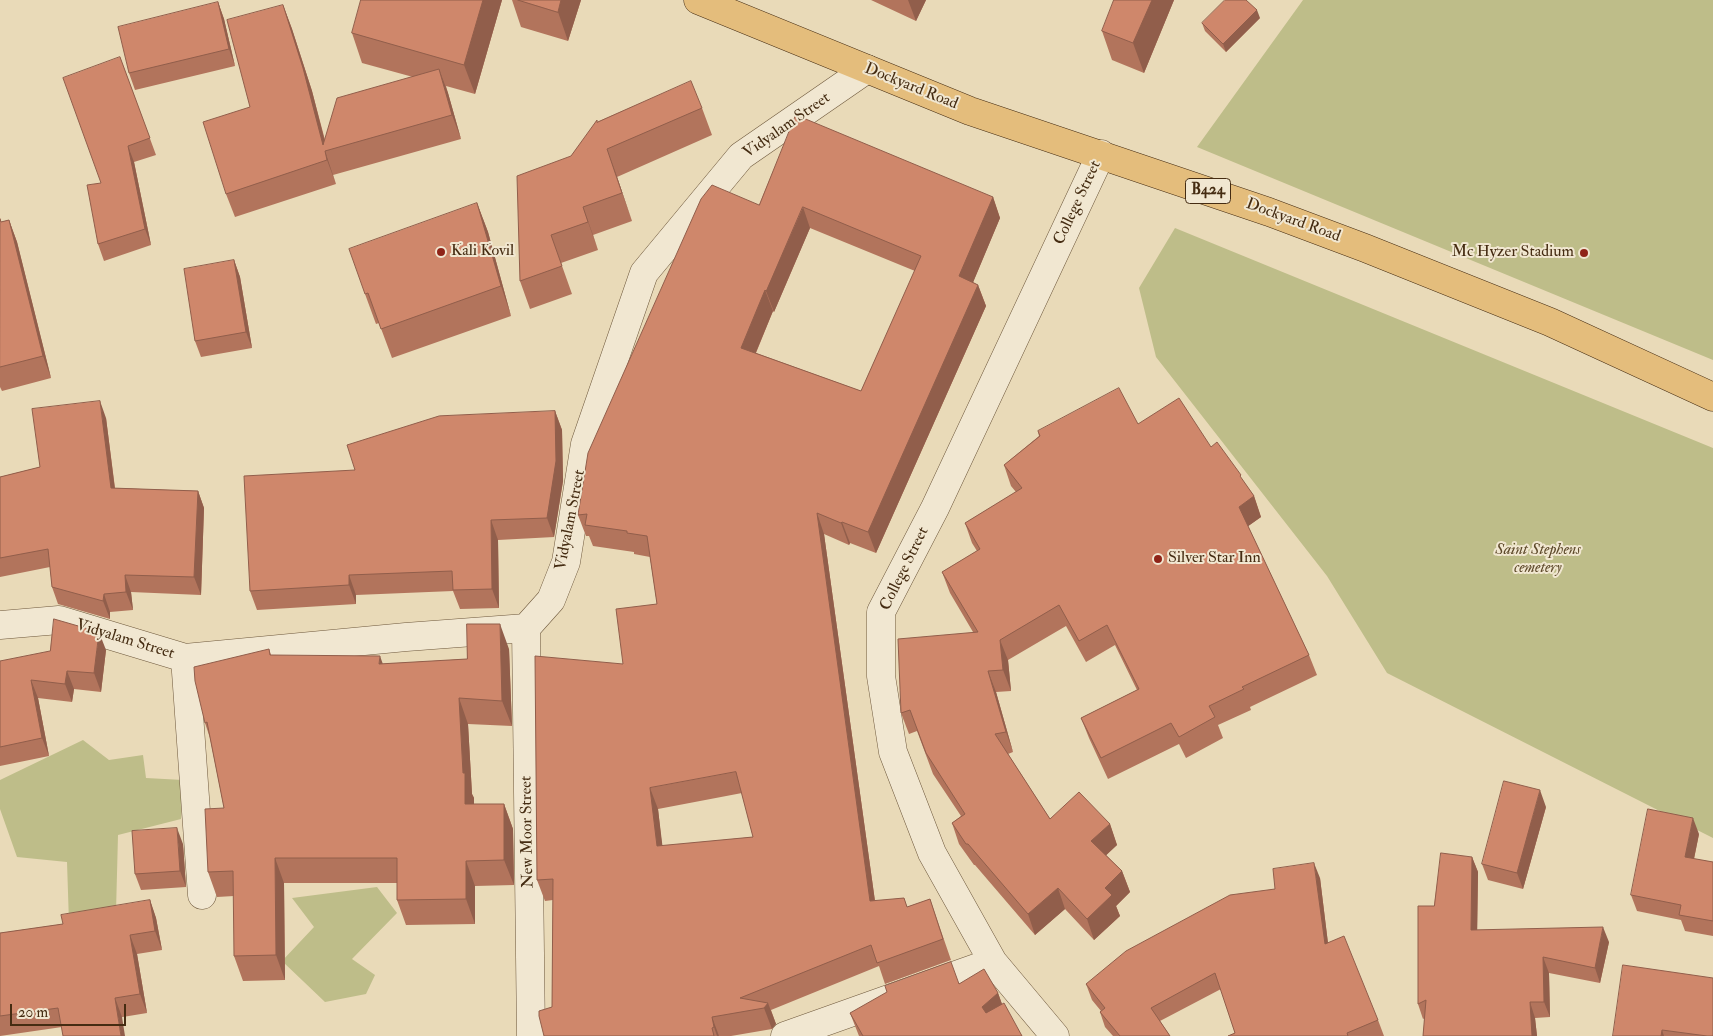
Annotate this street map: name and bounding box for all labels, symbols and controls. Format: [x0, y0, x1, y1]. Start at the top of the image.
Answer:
street label: Dockyard Road [862, 60, 960, 114]
street label: Vidyalam Street [740, 89, 834, 163]
street label: College Street [1050, 158, 1106, 248]
road number: B424 [1186, 178, 1230, 204]
street label: Dockyard Road [1243, 195, 1343, 247]
place label: Kali Kovil [451, 242, 514, 262]
place label: Mc Hyzer Stadium [1452, 243, 1574, 263]
marker: Kali Kovil [435, 246, 447, 258]
marker: Mc Hyzer Stadium [1578, 247, 1590, 259]
street label: Vidyalam Street [552, 468, 590, 572]
street label: College Street [876, 524, 934, 614]
park label: Saint Stephens cemetery [1495, 541, 1581, 579]
place label: Silver Star Inn [1168, 549, 1261, 569]
marker: Silver Star Inn [1152, 553, 1164, 565]
street label: Vidyalam Street [73, 616, 177, 664]
street label: New Moor Street [517, 776, 539, 888]
scale bar [12, 994, 129, 1026]
text: 20 m [18, 1003, 48, 1022]

